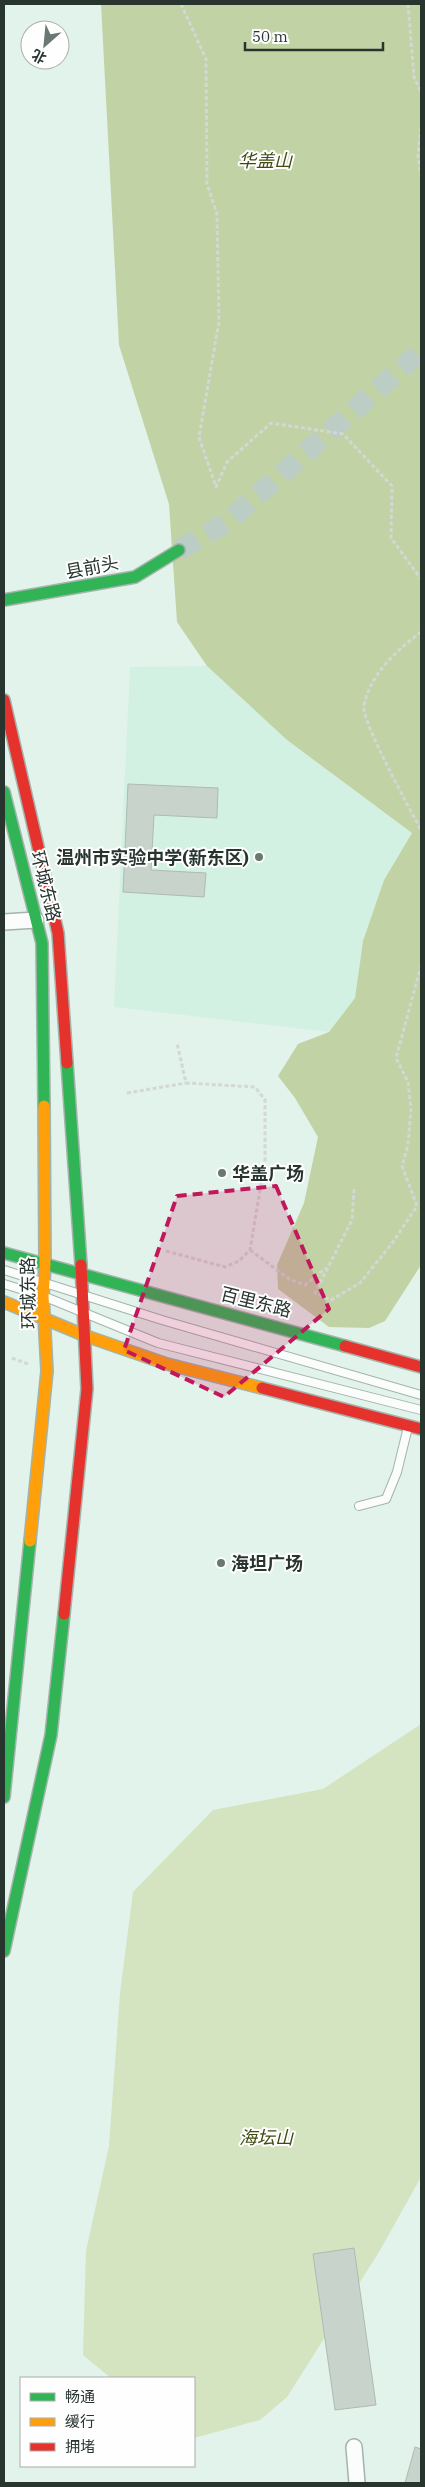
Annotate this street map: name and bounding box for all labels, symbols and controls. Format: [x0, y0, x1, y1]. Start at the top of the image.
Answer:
north arrow [20, 20, 70, 70]
scale bar [245, 20, 382, 52]
text: 50 m [252, 27, 288, 46]
text: 北 [29, 45, 49, 68]
park label: 华盖山 [238, 149, 293, 172]
street label: 县前头 [63, 551, 121, 583]
place label: 温州市实验中学(新东区) [56, 846, 249, 869]
street label: 环城东路 [26, 848, 66, 924]
marker: 温州市实验中学(新东区) [253, 851, 265, 863]
place label: 华盖广场 [232, 1162, 304, 1185]
marker: 华盖广场 [216, 1167, 228, 1179]
street label: 环城东路 [16, 1257, 40, 1329]
street label: 百里东路 [218, 1282, 294, 1322]
place label: 海坦广场 [231, 1552, 303, 1575]
marker: 海坦广场 [215, 1557, 227, 1569]
park label: 海坛山 [239, 2126, 294, 2149]
legend [20, 2377, 195, 2467]
text: 畅通 [65, 2387, 95, 2406]
text: 缓行 [65, 2412, 95, 2431]
text: 拥堵 [65, 2437, 95, 2456]

